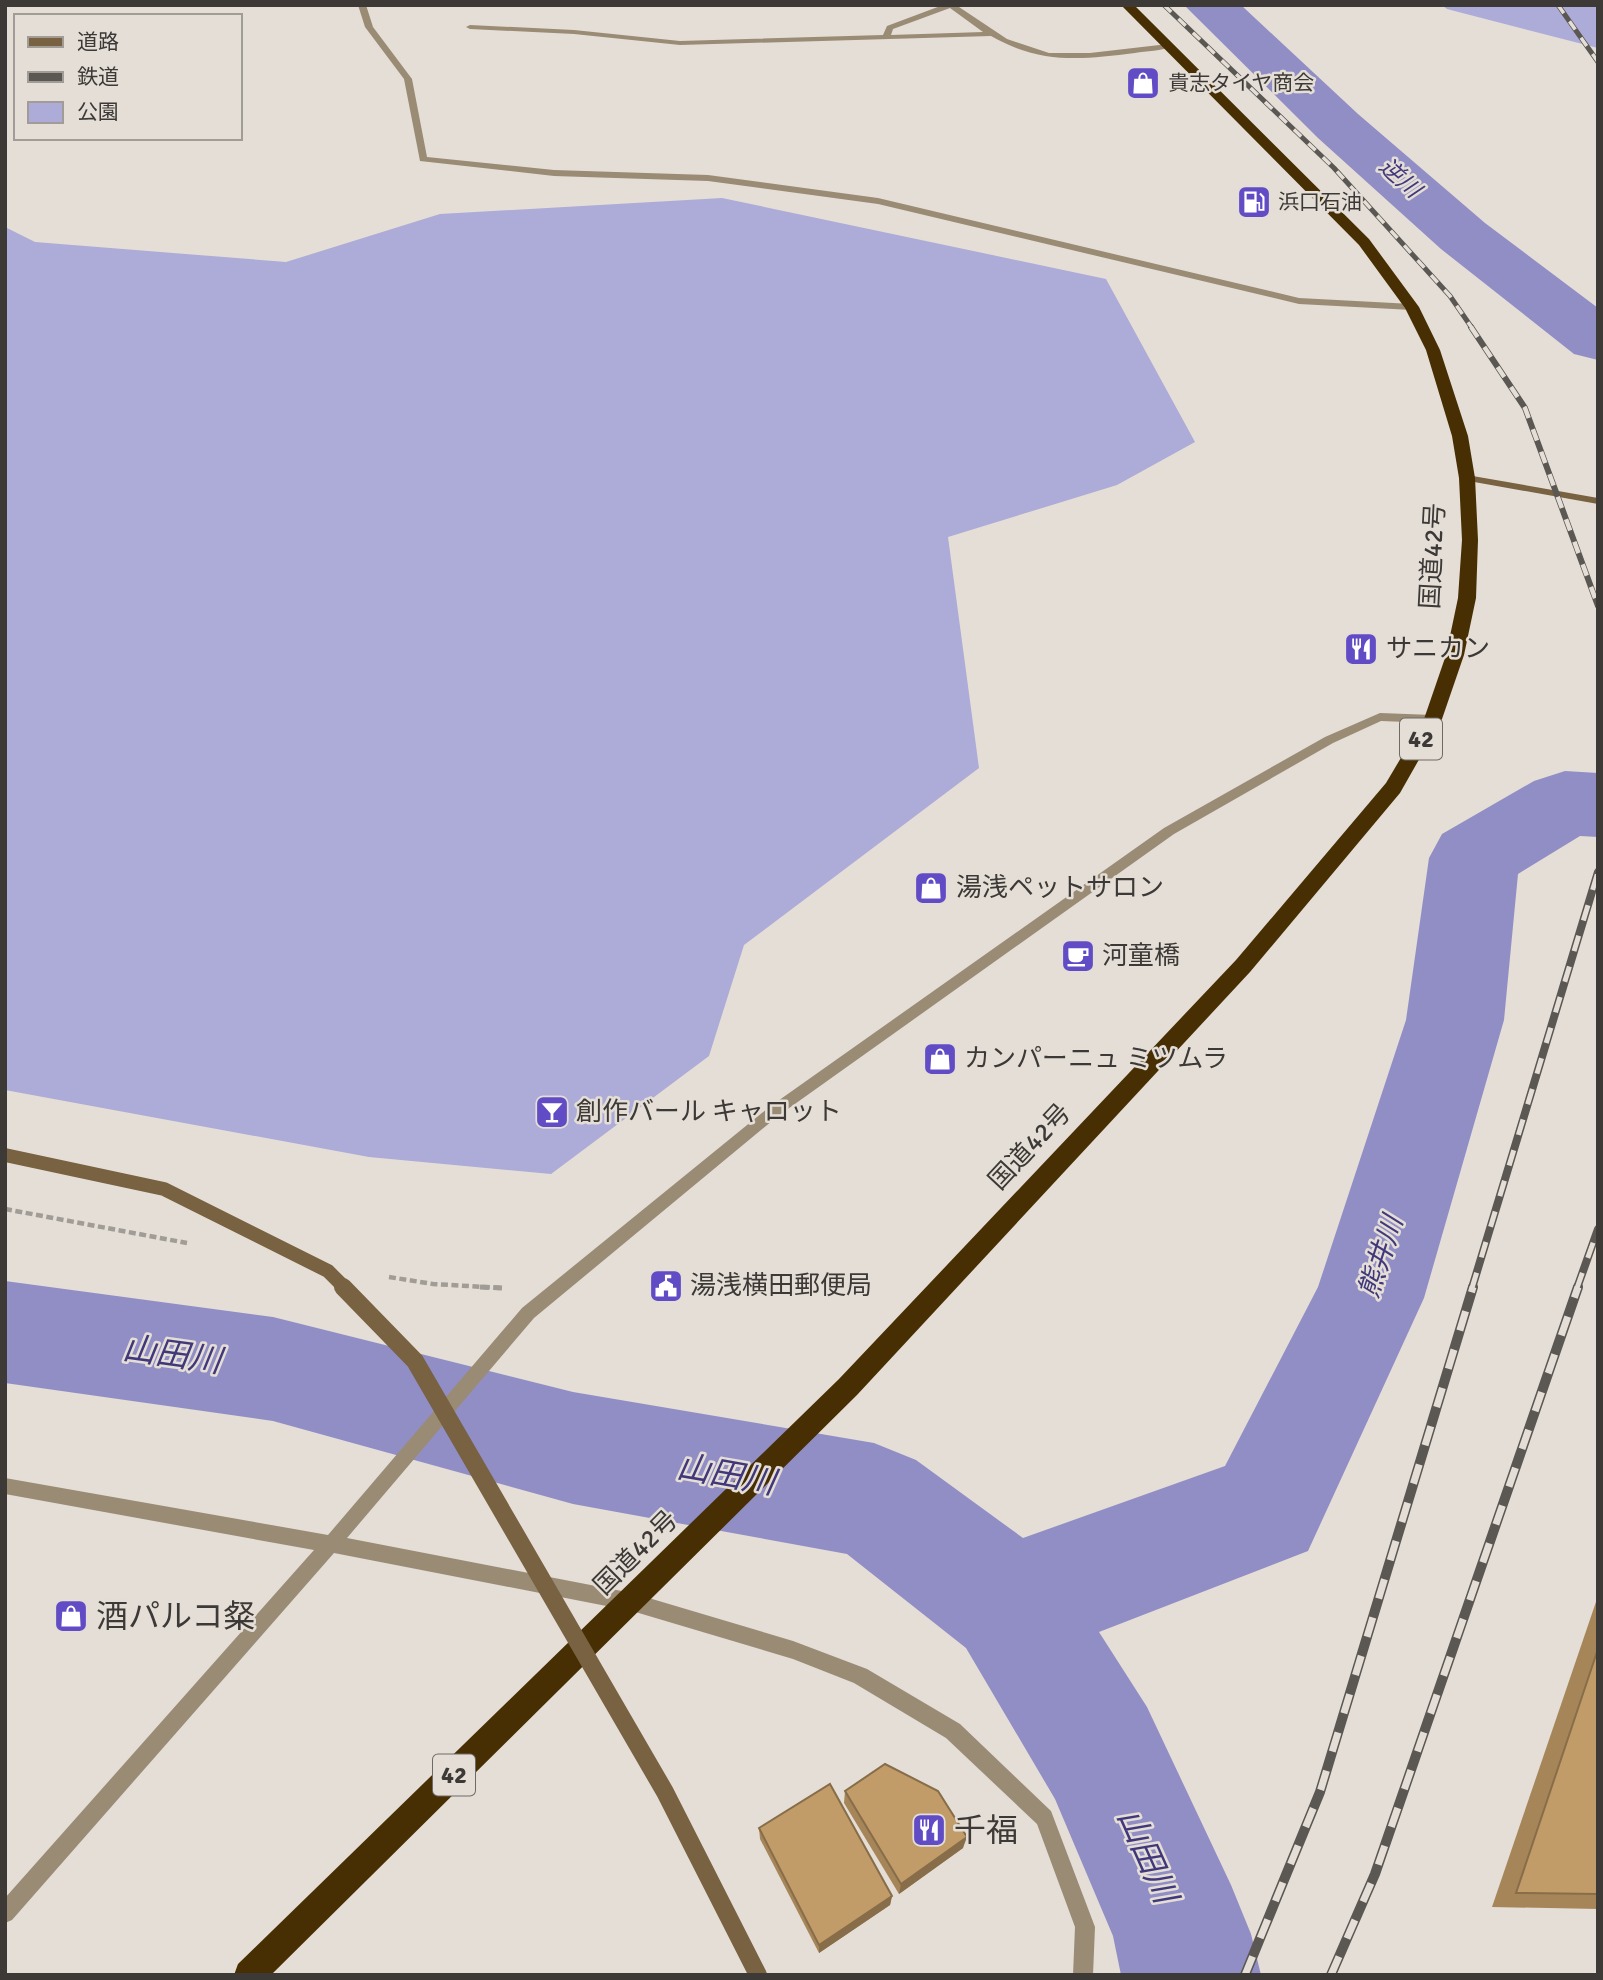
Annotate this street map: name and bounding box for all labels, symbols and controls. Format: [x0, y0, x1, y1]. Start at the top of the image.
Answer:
legend [14, 14, 242, 140]
text: 道路 [77, 29, 119, 55]
text: 鉄道 [77, 64, 119, 90]
shop icon: 貴志タイヤ商会 [1124, 64, 1162, 102]
place label: 貴志タイヤ商会 [1168, 70, 1314, 96]
text: 公園 [77, 99, 119, 125]
water label: 逆川 [1373, 152, 1429, 206]
fuel station icon: 浜口石油 [1235, 183, 1273, 221]
place label: 浜口石油 [1278, 189, 1362, 215]
street label: 国道42号 [1414, 502, 1452, 610]
restaurant icon: サニカン [1342, 630, 1380, 668]
place label: サニカン [1386, 633, 1490, 665]
road number: 42 [1400, 718, 1442, 760]
shop icon: 湯浅ペットサロン [912, 869, 950, 907]
place label: 湯浅ペットサロン [956, 872, 1164, 904]
cafe icon: 河童橋 [1059, 937, 1097, 975]
place label: 河童橋 [1102, 940, 1180, 972]
shop icon: カンパーニュ ミツムラ [921, 1040, 959, 1078]
place label: カンパーニュ ミツムラ [964, 1043, 1228, 1075]
bar icon: 創作バール キャロット [533, 1093, 571, 1131]
place label: 創作バール キャロット [576, 1096, 842, 1128]
street label: 国道42号 [982, 1097, 1078, 1197]
water label: 熊井川 [1352, 1209, 1411, 1302]
public building icon: 湯浅横田郵便局 [647, 1267, 685, 1305]
place label: 湯浅横田郵便局 [690, 1270, 872, 1302]
water label: 山田川 [120, 1328, 227, 1383]
water label: 山田川 [674, 1446, 781, 1504]
street label: 国道42号 [587, 1504, 685, 1602]
shop icon: 酒パルコ粲 [52, 1597, 90, 1635]
place label: 酒パルコ粲 [96, 1597, 255, 1636]
road number: 42 [433, 1755, 475, 1796]
water label: 山田川 [1108, 1802, 1187, 1912]
restaurant icon: 千福 [910, 1811, 948, 1849]
place label: 千福 [954, 1811, 1018, 1850]

